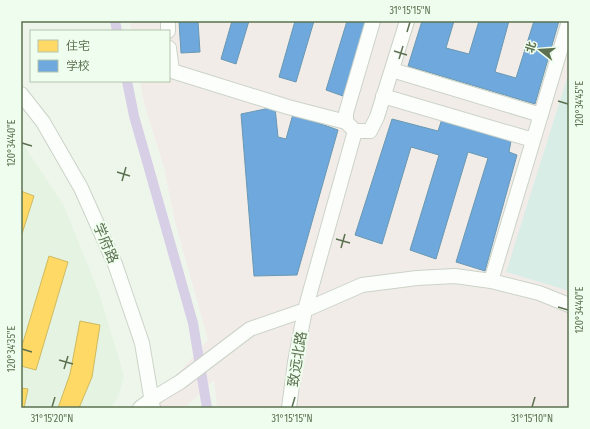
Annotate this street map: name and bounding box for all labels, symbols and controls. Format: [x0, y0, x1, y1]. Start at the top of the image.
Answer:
text: 31°15'15"N [389, 5, 431, 17]
legend [30, 30, 170, 82]
north arrow [520, 30, 560, 70]
text: 住宅 [66, 39, 90, 53]
text: 北 [523, 40, 539, 54]
text: 学校 [66, 59, 90, 73]
text: 120°34'45"E [574, 81, 586, 127]
text: 120°34'40"E [6, 119, 18, 167]
street label: 学府路 [90, 221, 122, 266]
text: 120°34'40"E [574, 286, 586, 334]
text: 120°34'35"E [6, 326, 18, 372]
street label: 致远北路 [285, 330, 310, 388]
text: 31°15'20"N [31, 413, 73, 425]
text: 31°15'15"N [271, 413, 313, 425]
text: 31°15'10"N [511, 413, 553, 425]

